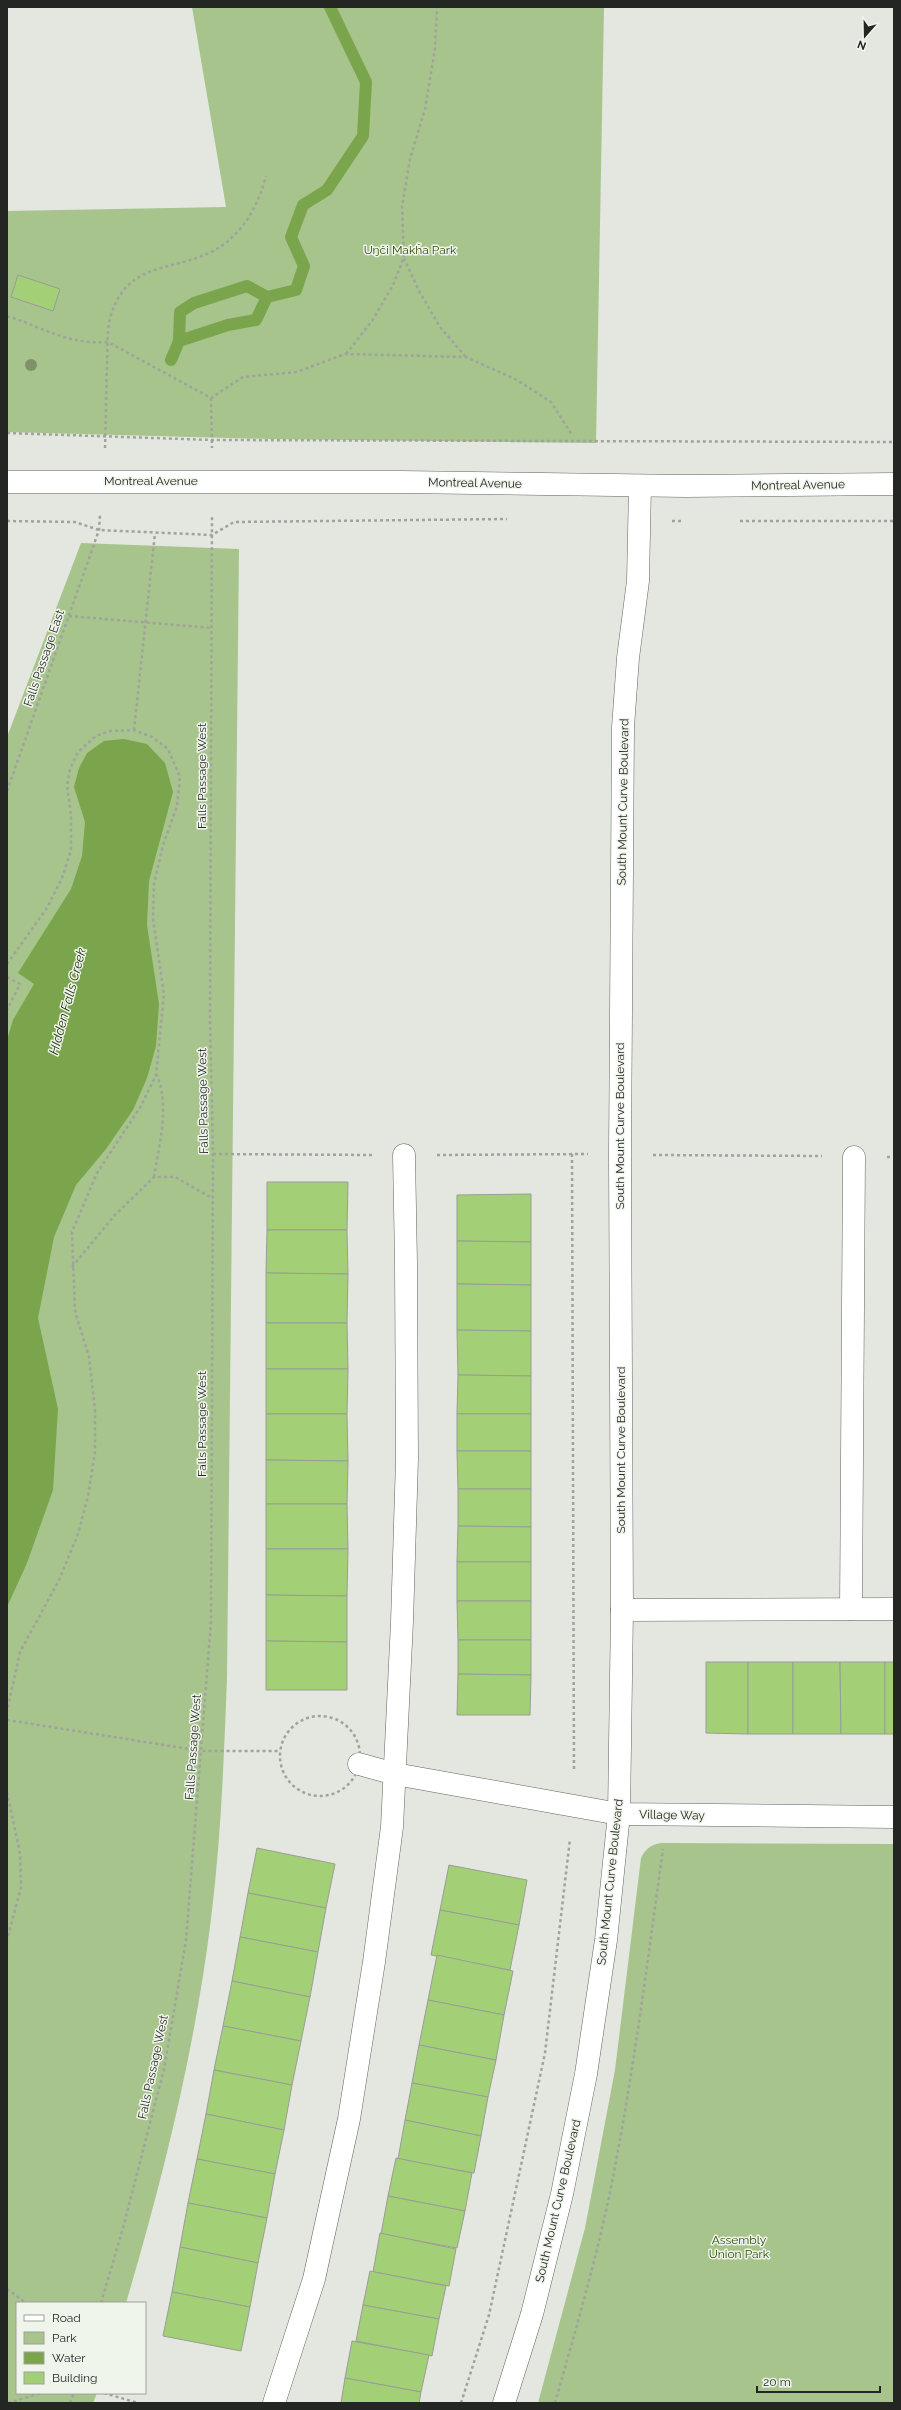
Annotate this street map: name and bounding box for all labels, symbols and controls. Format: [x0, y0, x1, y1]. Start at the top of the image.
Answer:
north arrow [845, 16, 885, 56]
text: N [856, 37, 868, 52]
park label: Uŋči Makȟa Park [364, 243, 457, 257]
street label: Montreal Avenue [104, 474, 198, 488]
street label: Montreal Avenue [428, 475, 522, 491]
street label: Montreal Avenue [751, 477, 845, 493]
street label: Falls Passage East [21, 608, 67, 708]
street label: South Mount Curve Boulevard [615, 718, 631, 886]
street label: Falls Passage West [195, 723, 209, 829]
water label: HIdden Falls Creek [46, 946, 89, 1056]
street label: South Mount Curve Boulevard [613, 1043, 627, 1209]
street label: Falls Passage West [195, 1048, 211, 1154]
street label: South Mount Curve Boulevard [614, 1367, 628, 1533]
street label: Falls Passage West [195, 1371, 209, 1477]
street label: Falls Passage West [182, 1694, 204, 1800]
street label: South Mount Curve Boulevard [594, 1798, 626, 1966]
street label: Village Way [639, 1807, 705, 1823]
street label: Falls Passage West [135, 2014, 171, 2120]
street label: South Mount Curve Boulevard [532, 2118, 584, 2284]
park label: Assembly Union Park [709, 2233, 770, 2261]
legend [16, 2302, 146, 2394]
text: Road [52, 2311, 81, 2325]
text: Park [52, 2331, 77, 2345]
text: Water [52, 2351, 86, 2365]
scale bar [757, 2368, 880, 2394]
text: Building [52, 2371, 98, 2385]
text: 20 m [763, 2375, 791, 2389]

